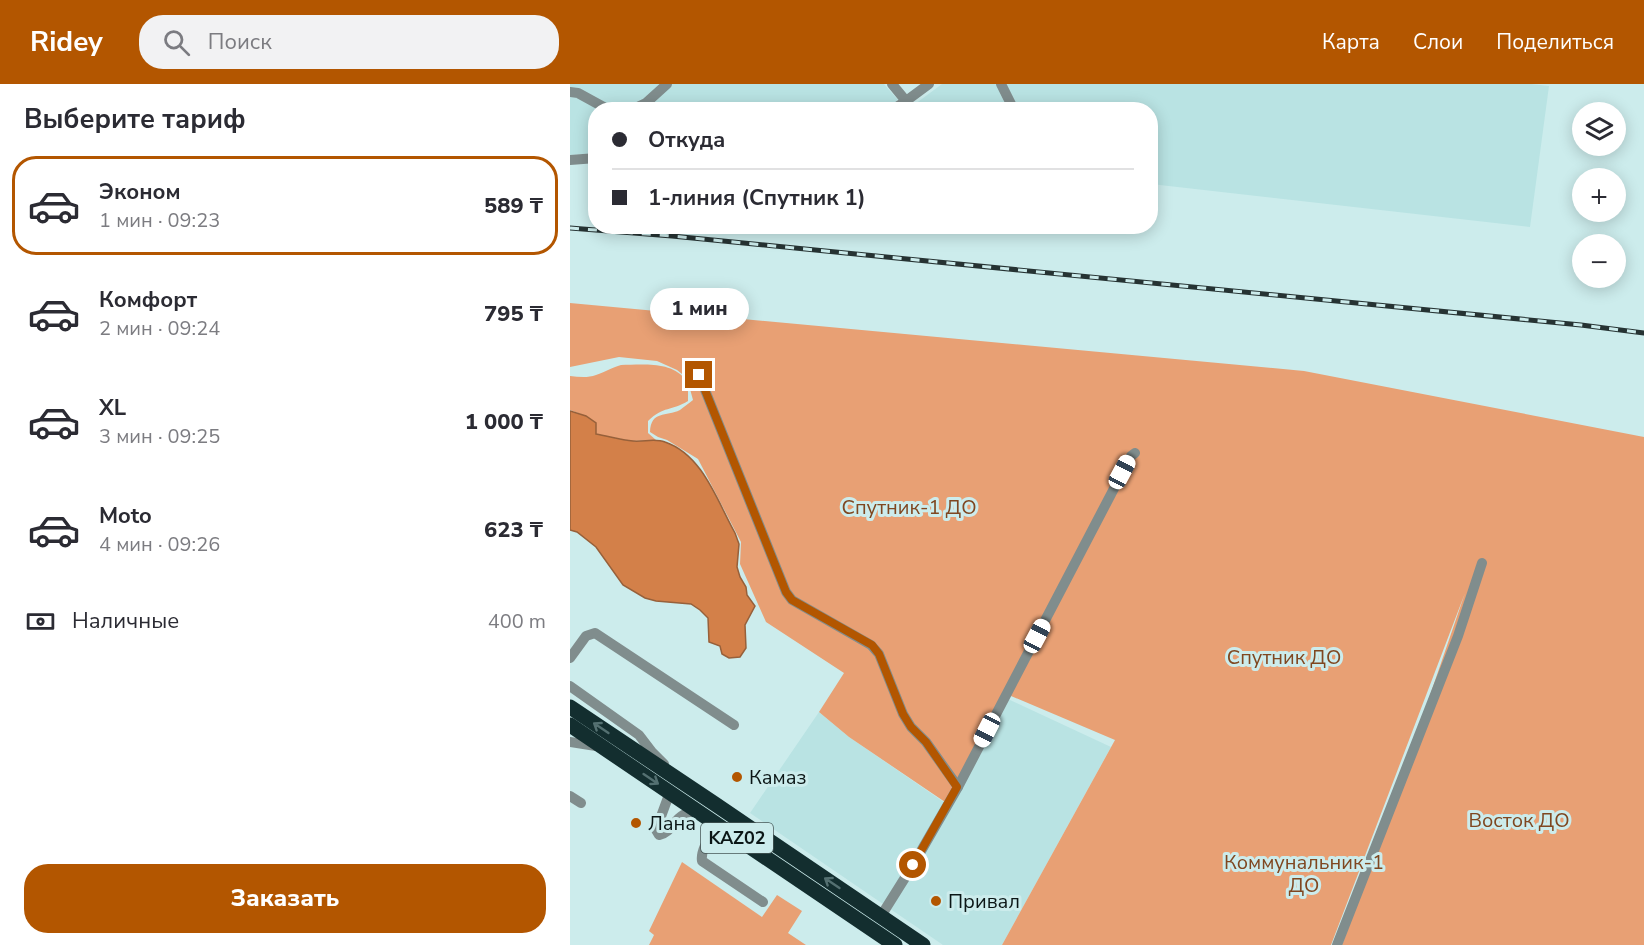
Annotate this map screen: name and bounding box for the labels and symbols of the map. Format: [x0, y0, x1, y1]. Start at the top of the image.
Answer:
callout: 1 мин [650, 288, 748, 330]
route end [685, 361, 712, 388]
car [1106, 452, 1138, 492]
park label: Спутник-1 ДО [841, 494, 977, 521]
car [1021, 616, 1053, 656]
park label: Спутник ДО [1227, 644, 1341, 671]
car [971, 710, 1003, 750]
one-way arrow [592, 721, 609, 734]
place label: Камаз [749, 764, 807, 791]
marker: Камаз [730, 770, 744, 784]
one-way arrow [642, 774, 659, 786]
park label: Восток ДО [1468, 807, 1570, 834]
place label: Лана [648, 810, 696, 837]
marker: Лана [629, 816, 643, 830]
road number: KAZ02 [701, 823, 773, 853]
park label: Коммунальник-1 ДО [1224, 849, 1384, 899]
route start [899, 851, 926, 878]
one-way arrow [824, 877, 841, 889]
place label: Привал [948, 888, 1020, 915]
marker: Привал [929, 894, 943, 908]

